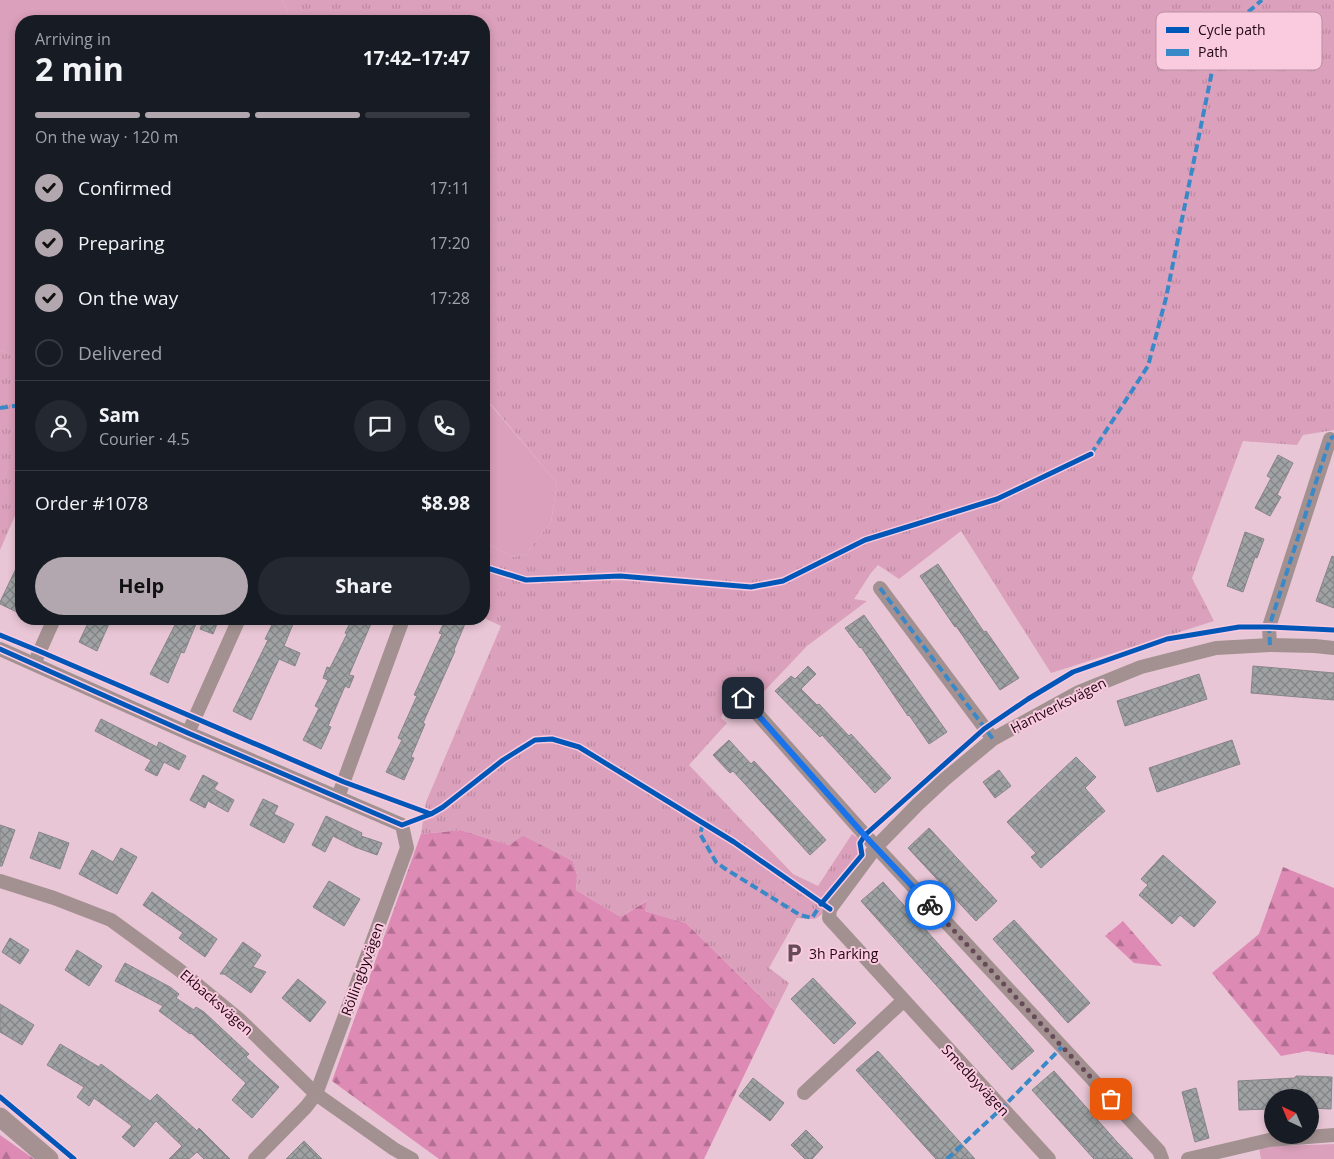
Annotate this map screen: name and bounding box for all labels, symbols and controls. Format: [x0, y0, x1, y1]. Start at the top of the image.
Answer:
legend [1156, 12, 1322, 70]
text: Cycle path [1198, 20, 1266, 39]
text: Arriving in [35, 28, 111, 50]
text: Path [1198, 42, 1228, 61]
text: 17:42–17:47 [363, 45, 470, 71]
text: 2 min [35, 47, 124, 90]
text: On the way · 120 m [35, 126, 178, 148]
icon: check [35, 174, 63, 202]
text: Confirmed [78, 175, 172, 201]
text: 17:11 [429, 177, 470, 199]
icon: check [35, 229, 63, 257]
text: Preparing [78, 230, 165, 256]
text: 17:20 [429, 232, 470, 254]
icon: check [35, 284, 63, 312]
text: On the way [78, 285, 178, 311]
text: 17:28 [429, 287, 470, 309]
text: Delivered [78, 340, 162, 366]
button: person [35, 400, 87, 452]
button: chat [354, 400, 406, 452]
button: phone [418, 400, 470, 452]
text: Sam [99, 402, 140, 428]
text: Courier · 4.5 [99, 428, 190, 450]
text: Order #1078 [35, 490, 148, 516]
text: $8.98 [421, 490, 470, 516]
button: Help [35, 557, 248, 615]
button: Share [258, 557, 470, 615]
street label: Hantverksvägen [1007, 673, 1109, 737]
pin [722, 677, 764, 719]
icon: home [729, 684, 757, 712]
courier [905, 880, 955, 930]
icon: bike [916, 891, 944, 919]
street label: Röllingbyvägen [336, 920, 388, 1018]
parking icon: 3h Parking [783, 942, 805, 964]
place label: 3h Parking [809, 944, 879, 963]
street label: Ekbacksvägen [176, 965, 258, 1039]
street label: Smedbyvägen [938, 1040, 1014, 1120]
pin [1090, 1078, 1132, 1120]
icon: bag [1097, 1085, 1125, 1113]
north arrow [1264, 1089, 1319, 1144]
map controls [1264, 1089, 1319, 1144]

